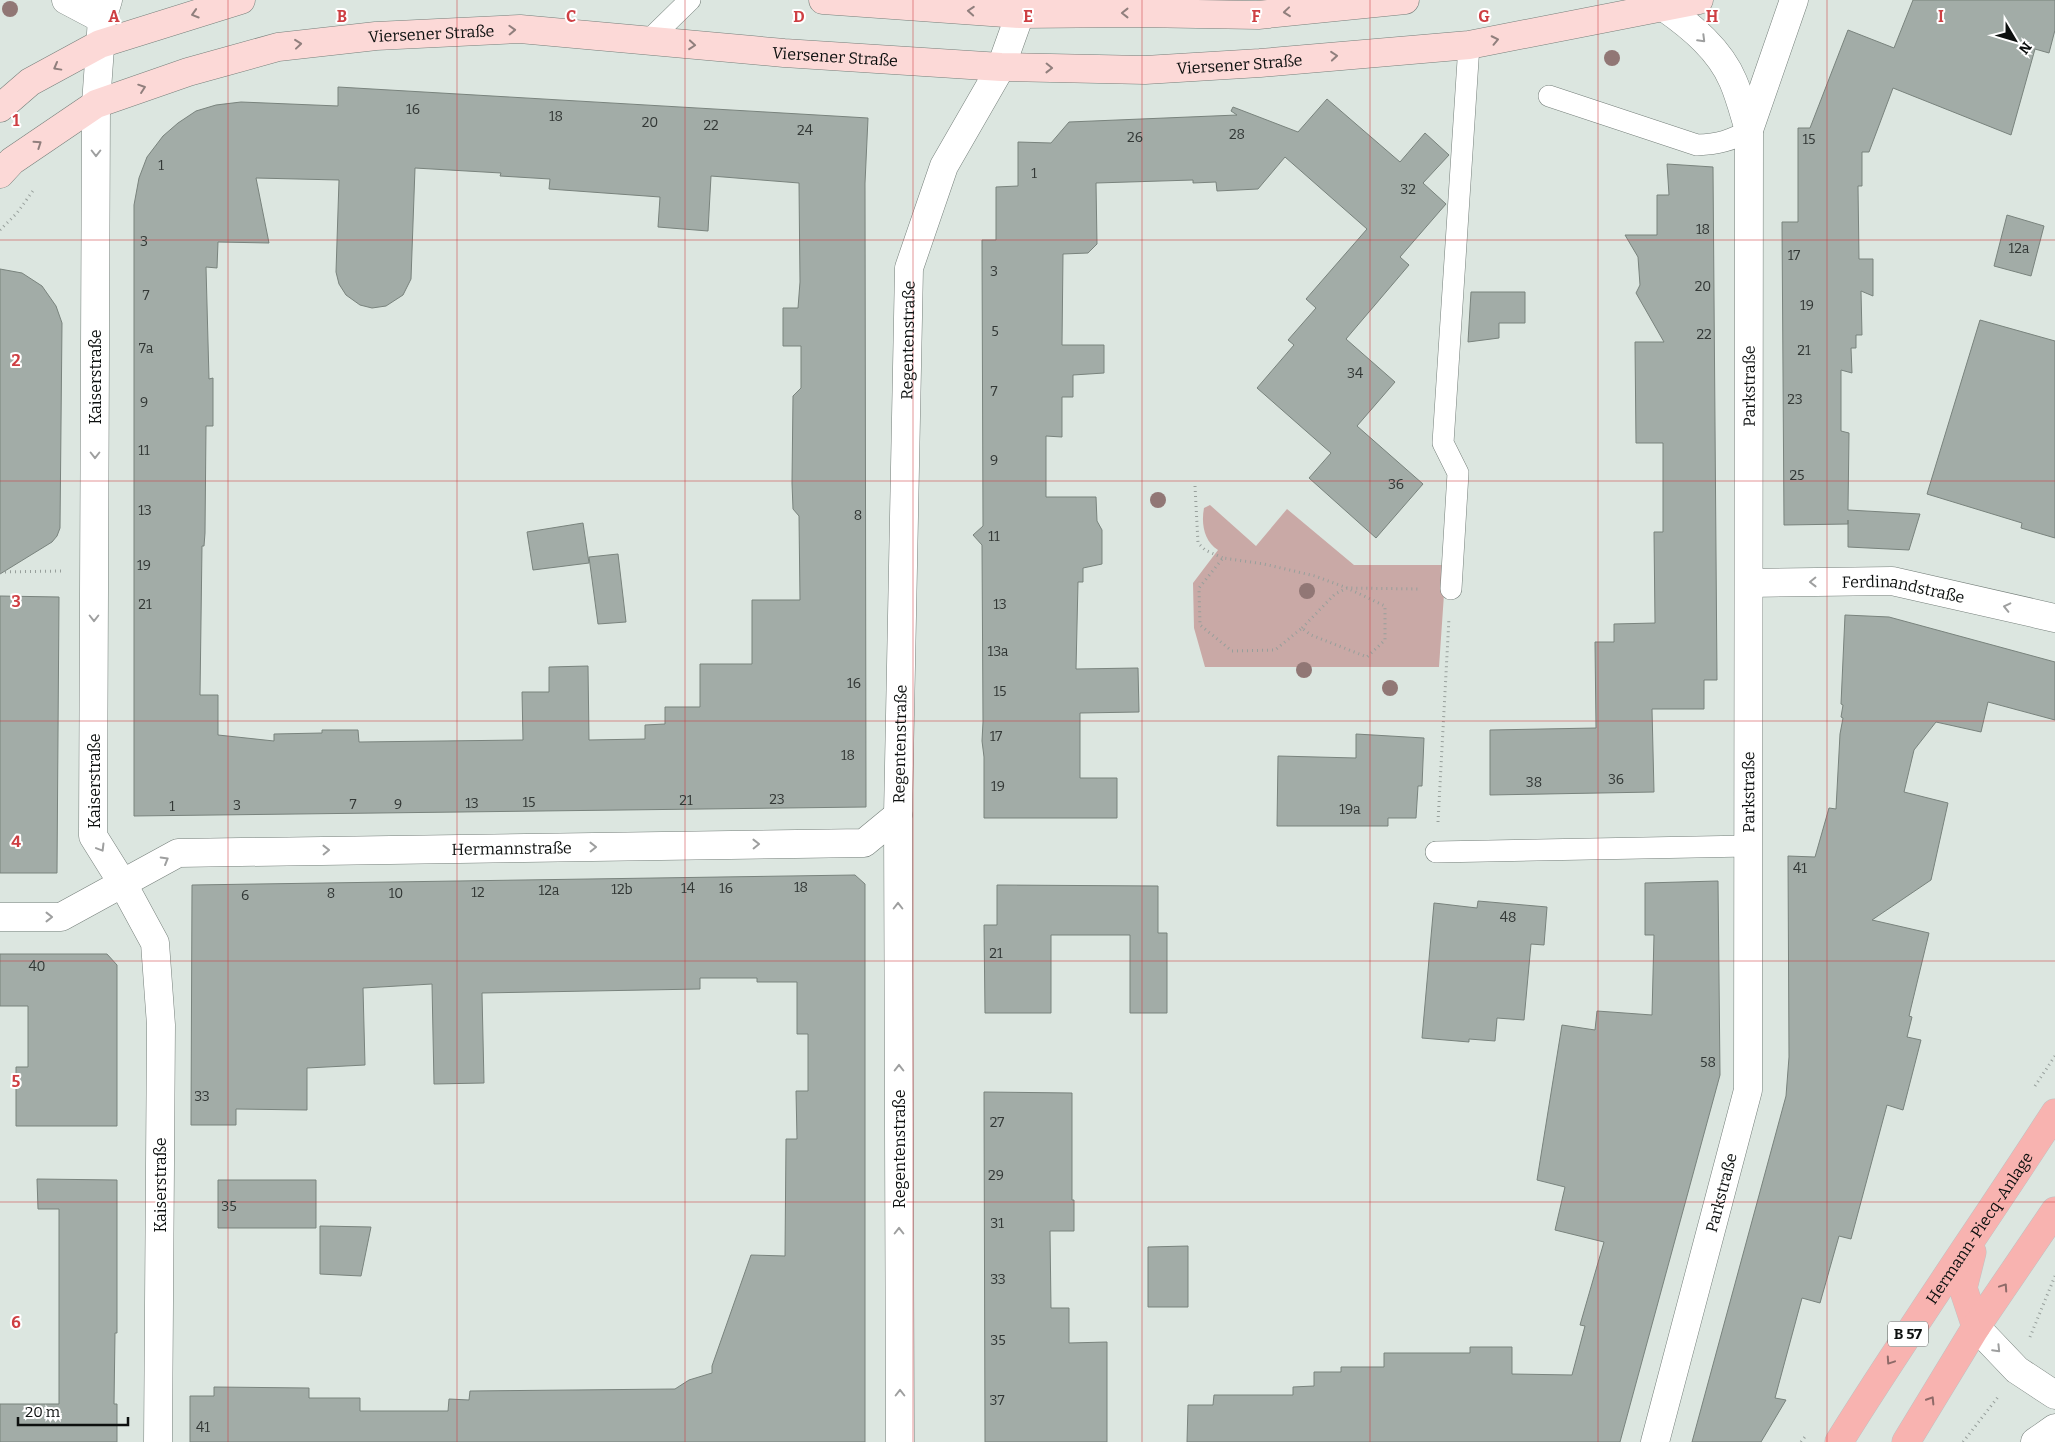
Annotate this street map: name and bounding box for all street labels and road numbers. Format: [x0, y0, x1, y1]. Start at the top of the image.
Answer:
street label: Viersener Straße [367, 21, 495, 46]
street label: Viersener Straße [771, 42, 898, 70]
street label: Viersener Straße [1176, 50, 1303, 78]
street label: Regentenstraße [897, 280, 918, 400]
street label: Kaiserstraße [86, 329, 105, 425]
street label: Parkstraße [1739, 346, 1758, 427]
street label: Ferdinandstraße [1842, 571, 1966, 607]
street label: Regentenstraße [889, 684, 910, 804]
street label: Kaiserstraße [85, 733, 104, 829]
street label: Parkstraße [1739, 752, 1758, 833]
street label: Hermannstraße [451, 838, 572, 859]
street label: Regentenstraße [890, 1090, 909, 1208]
street label: Kaiserstraße [151, 1137, 170, 1233]
street label: Hermann-Piecq-Anlage [1922, 1148, 2037, 1307]
street label: Parkstraße [1701, 1151, 1740, 1234]
road number: B 57 [1888, 1322, 1928, 1346]

